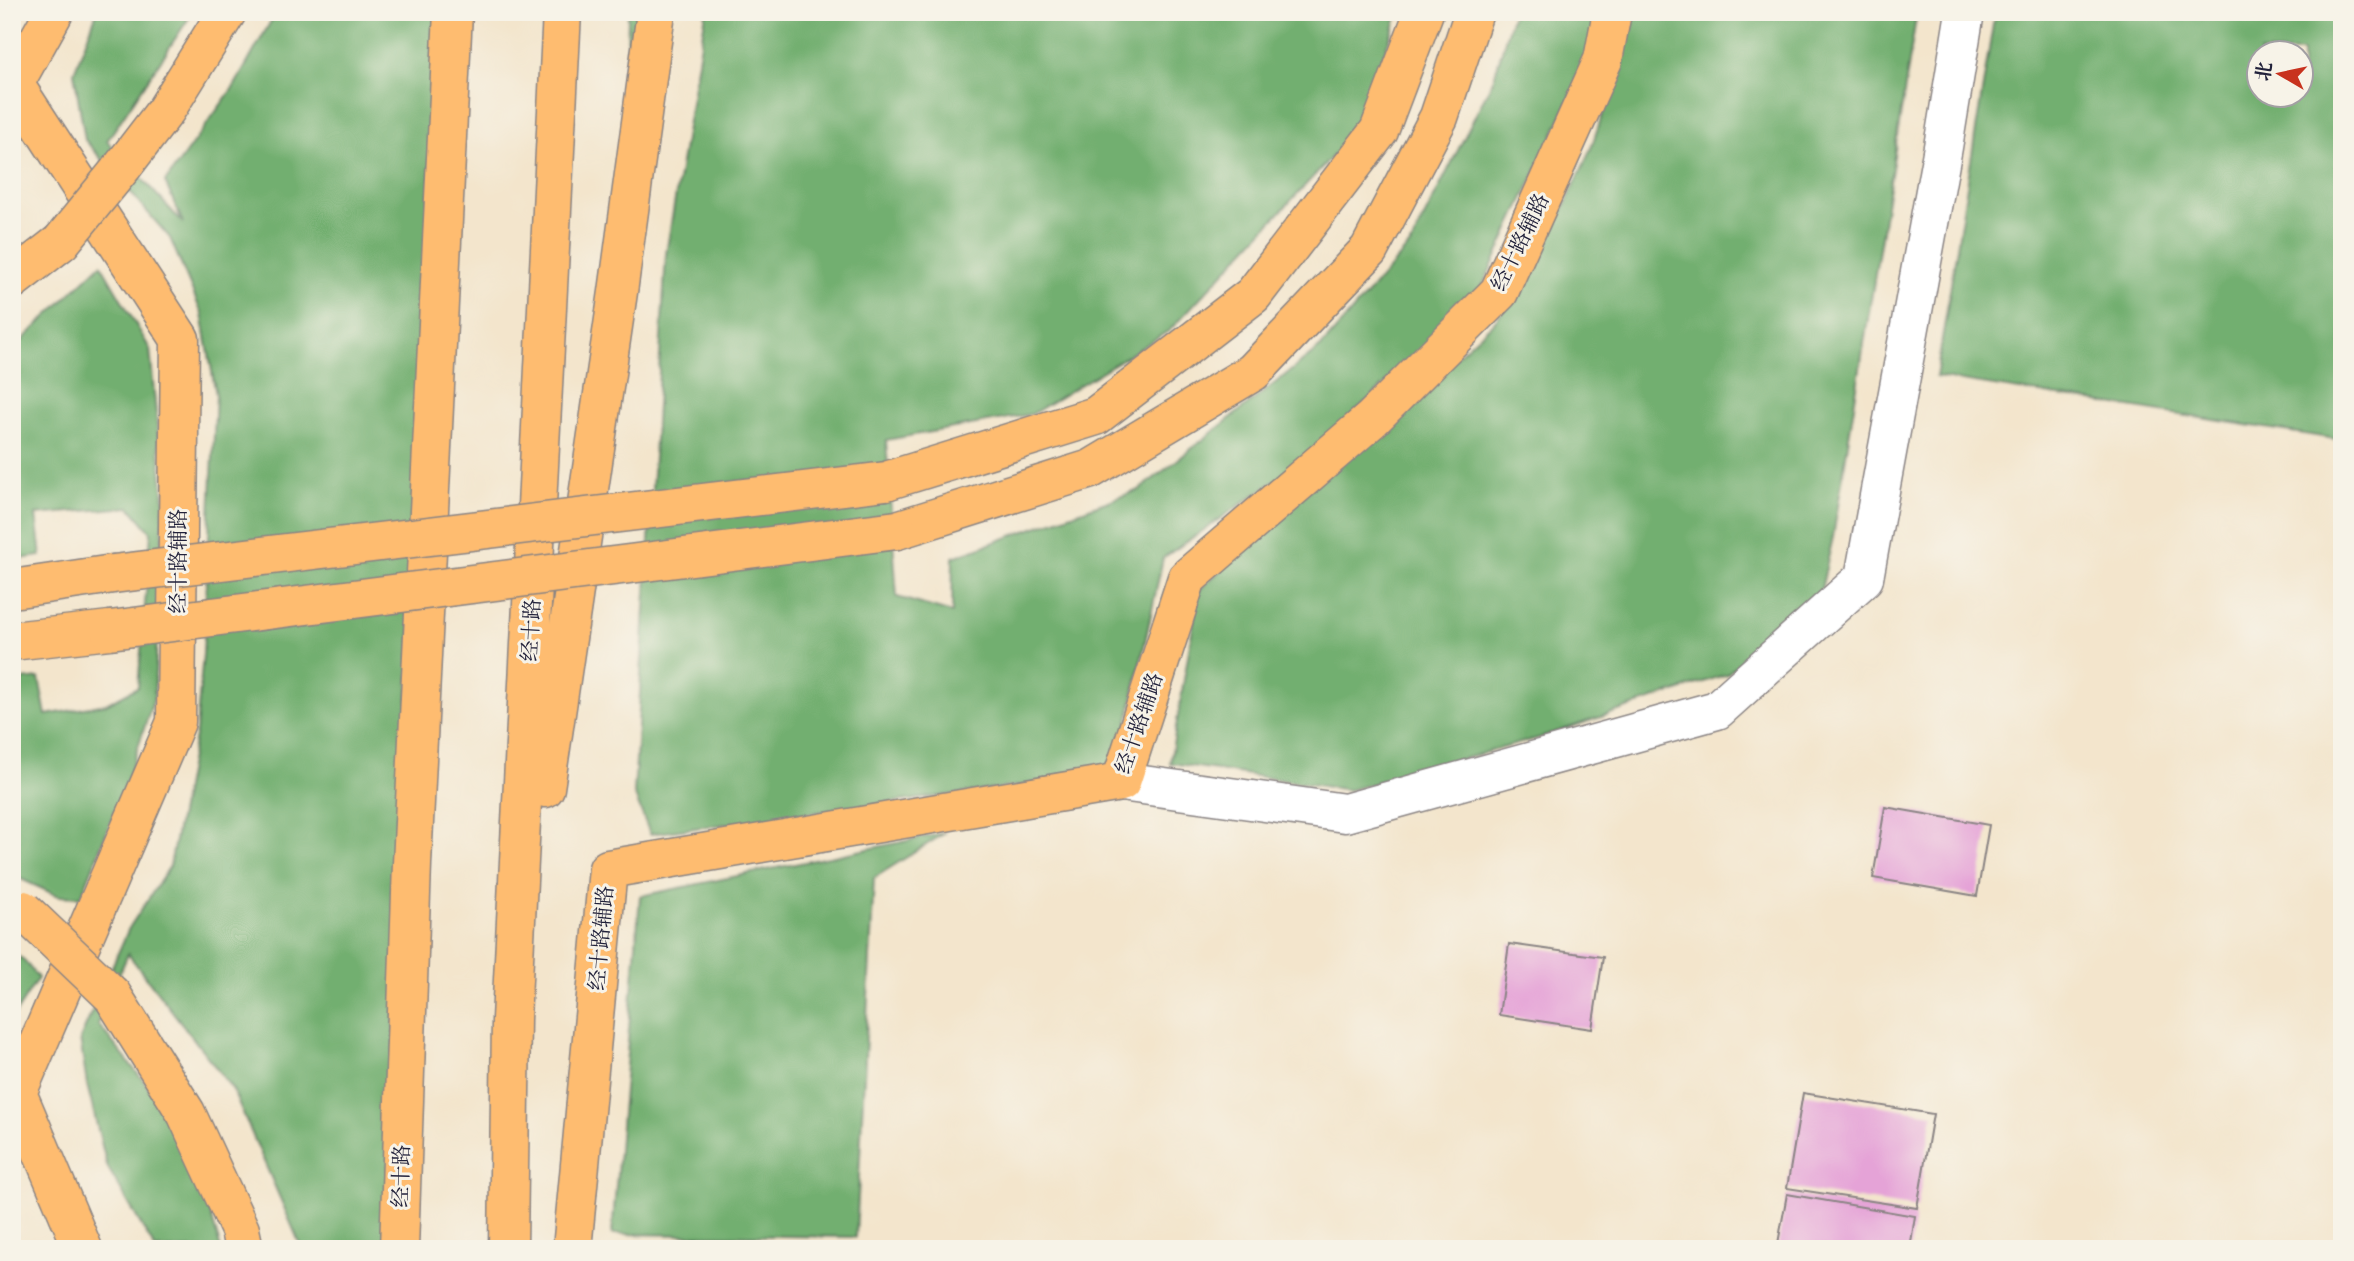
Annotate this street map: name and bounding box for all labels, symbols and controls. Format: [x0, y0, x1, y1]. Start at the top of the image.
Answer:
north arrow [2246, 38, 2316, 108]
text: 北 [2253, 61, 2277, 83]
street label: 经十路辅路 [1487, 190, 1554, 294]
street label: 经十路辅路 [167, 509, 190, 614]
street label: 经十路 [518, 598, 545, 662]
street label: 经十路辅路 [1112, 670, 1167, 777]
street label: 经十路辅路 [585, 885, 618, 991]
street label: 经十路 [389, 1144, 414, 1208]

